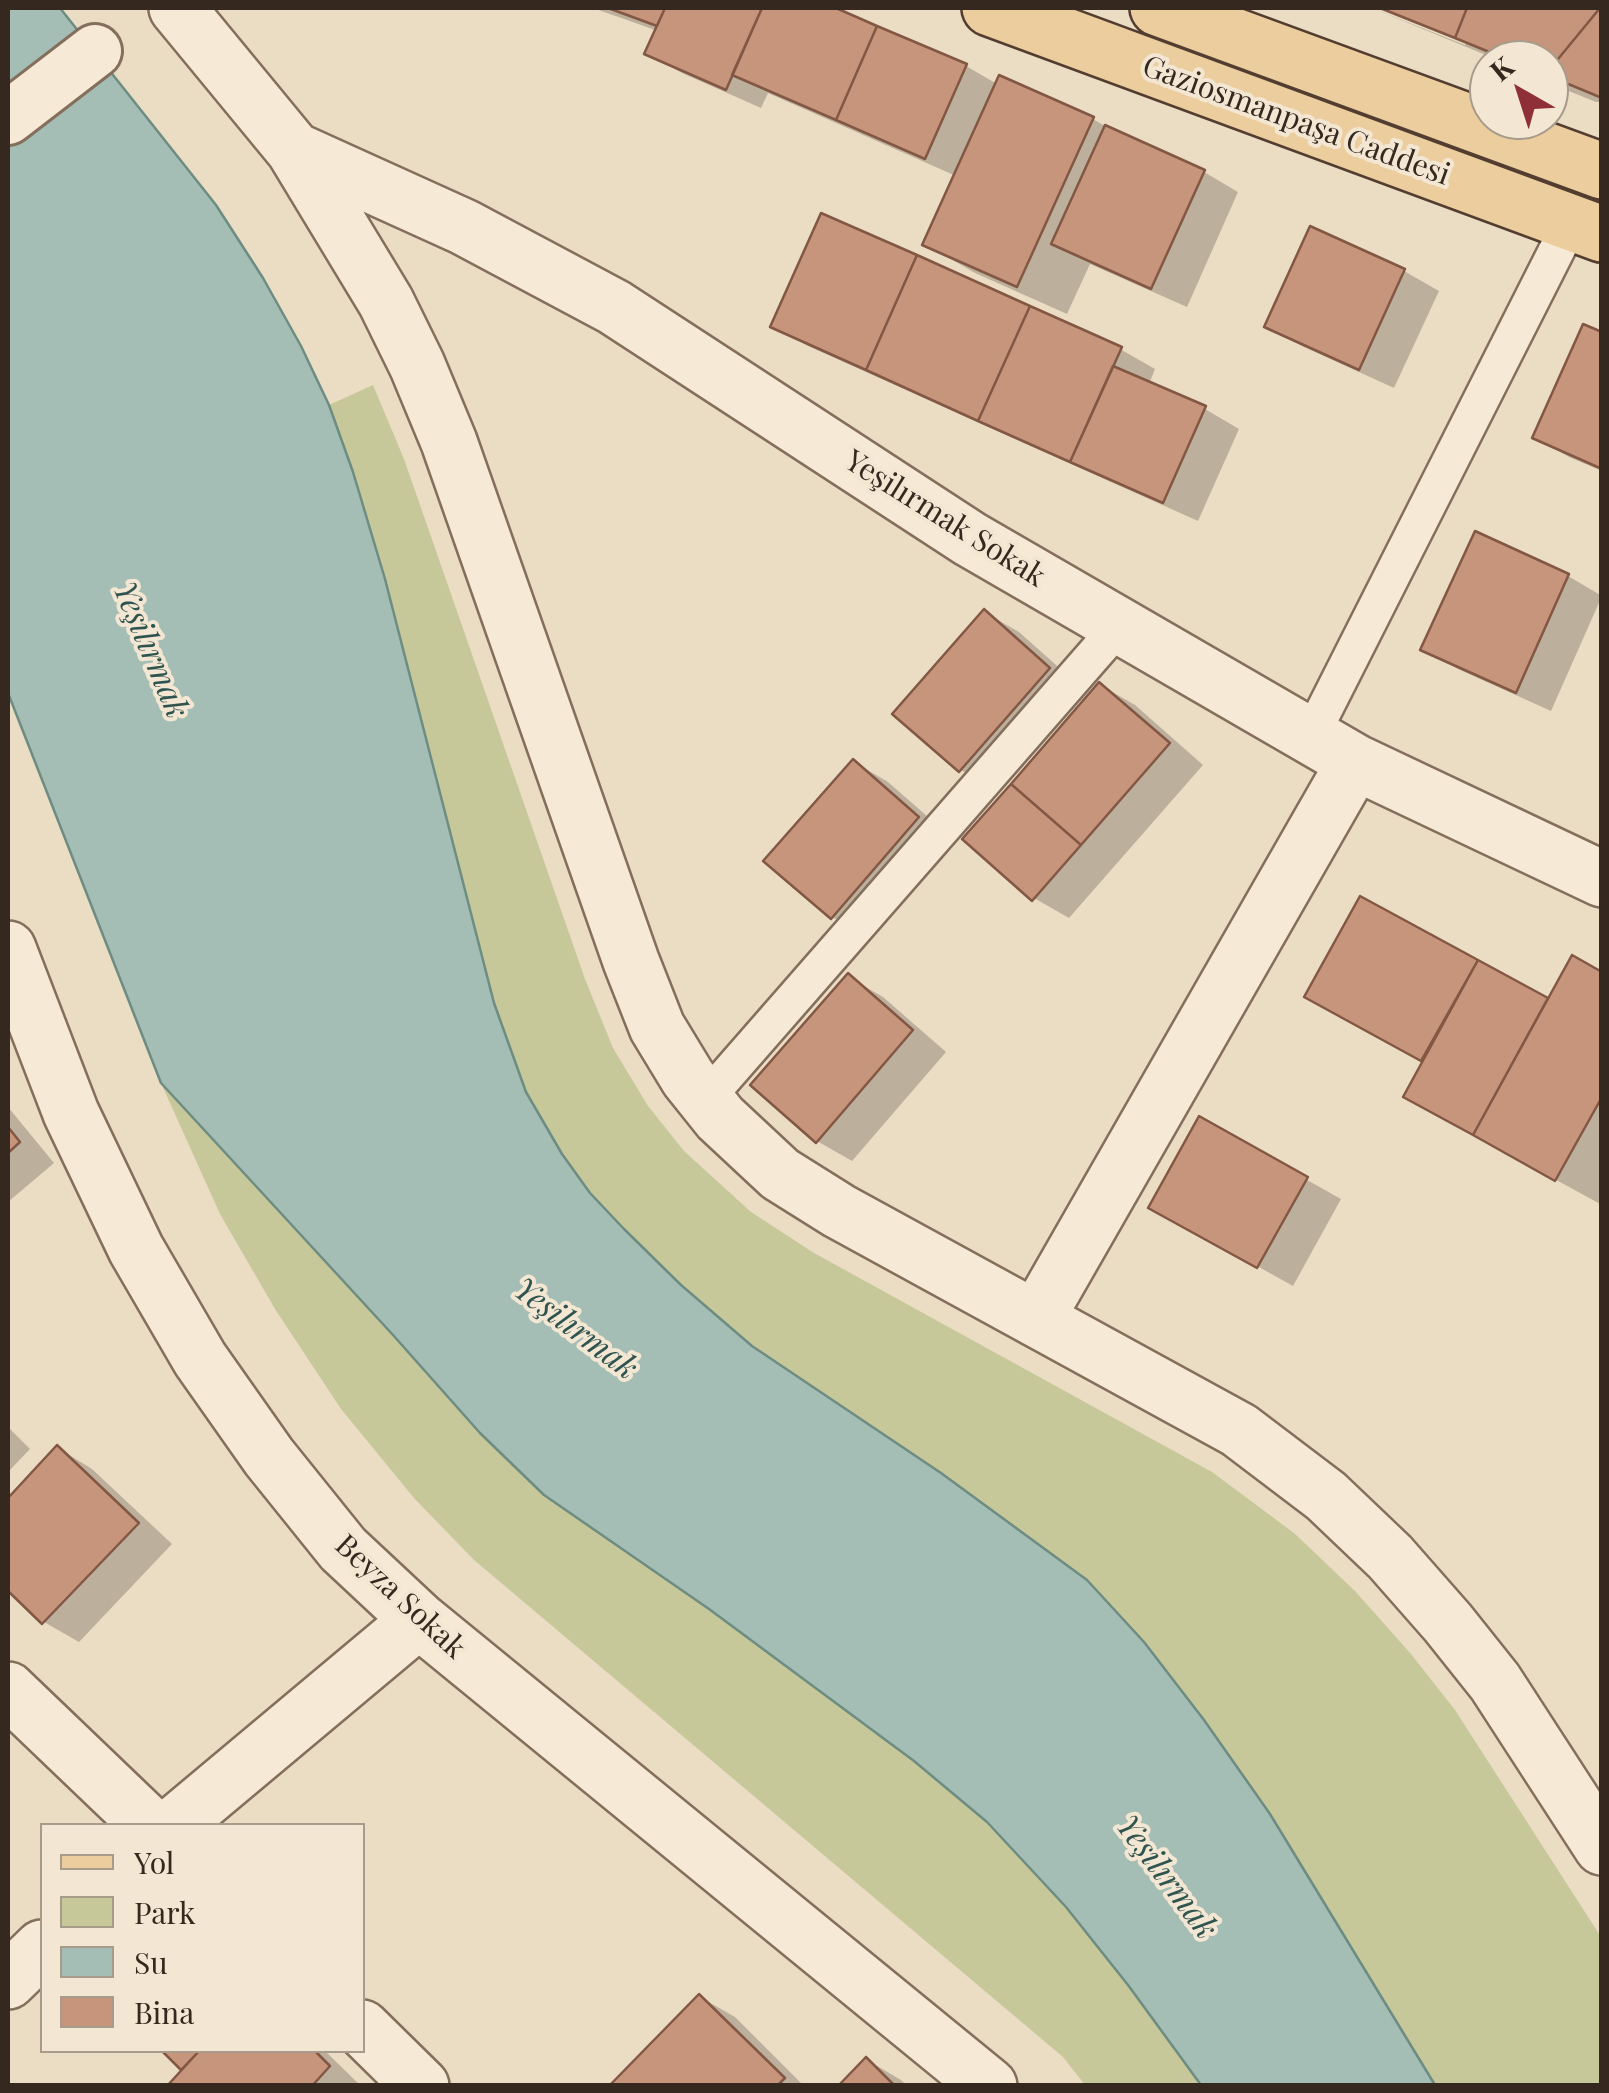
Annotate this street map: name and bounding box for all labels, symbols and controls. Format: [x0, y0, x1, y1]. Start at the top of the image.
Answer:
north arrow [1469, 40, 1569, 140]
text: K [1482, 47, 1520, 89]
street label: Gaziosmanpaşa Caddesi [1137, 49, 1455, 193]
street label: Yeşilırmak Sokak [838, 443, 1052, 595]
water label: Yeşilırmak [104, 576, 196, 724]
water label: Yeşilırmak [505, 1270, 645, 1388]
street label: Beyza Sokak [327, 1527, 473, 1667]
water label: Yeşilırmak [1107, 1807, 1225, 1947]
legend [40, 1823, 365, 2053]
text: Yol [134, 1842, 174, 1882]
text: Park [134, 1892, 196, 1932]
text: Su [134, 1942, 168, 1982]
text: Bina [134, 1992, 194, 2032]

